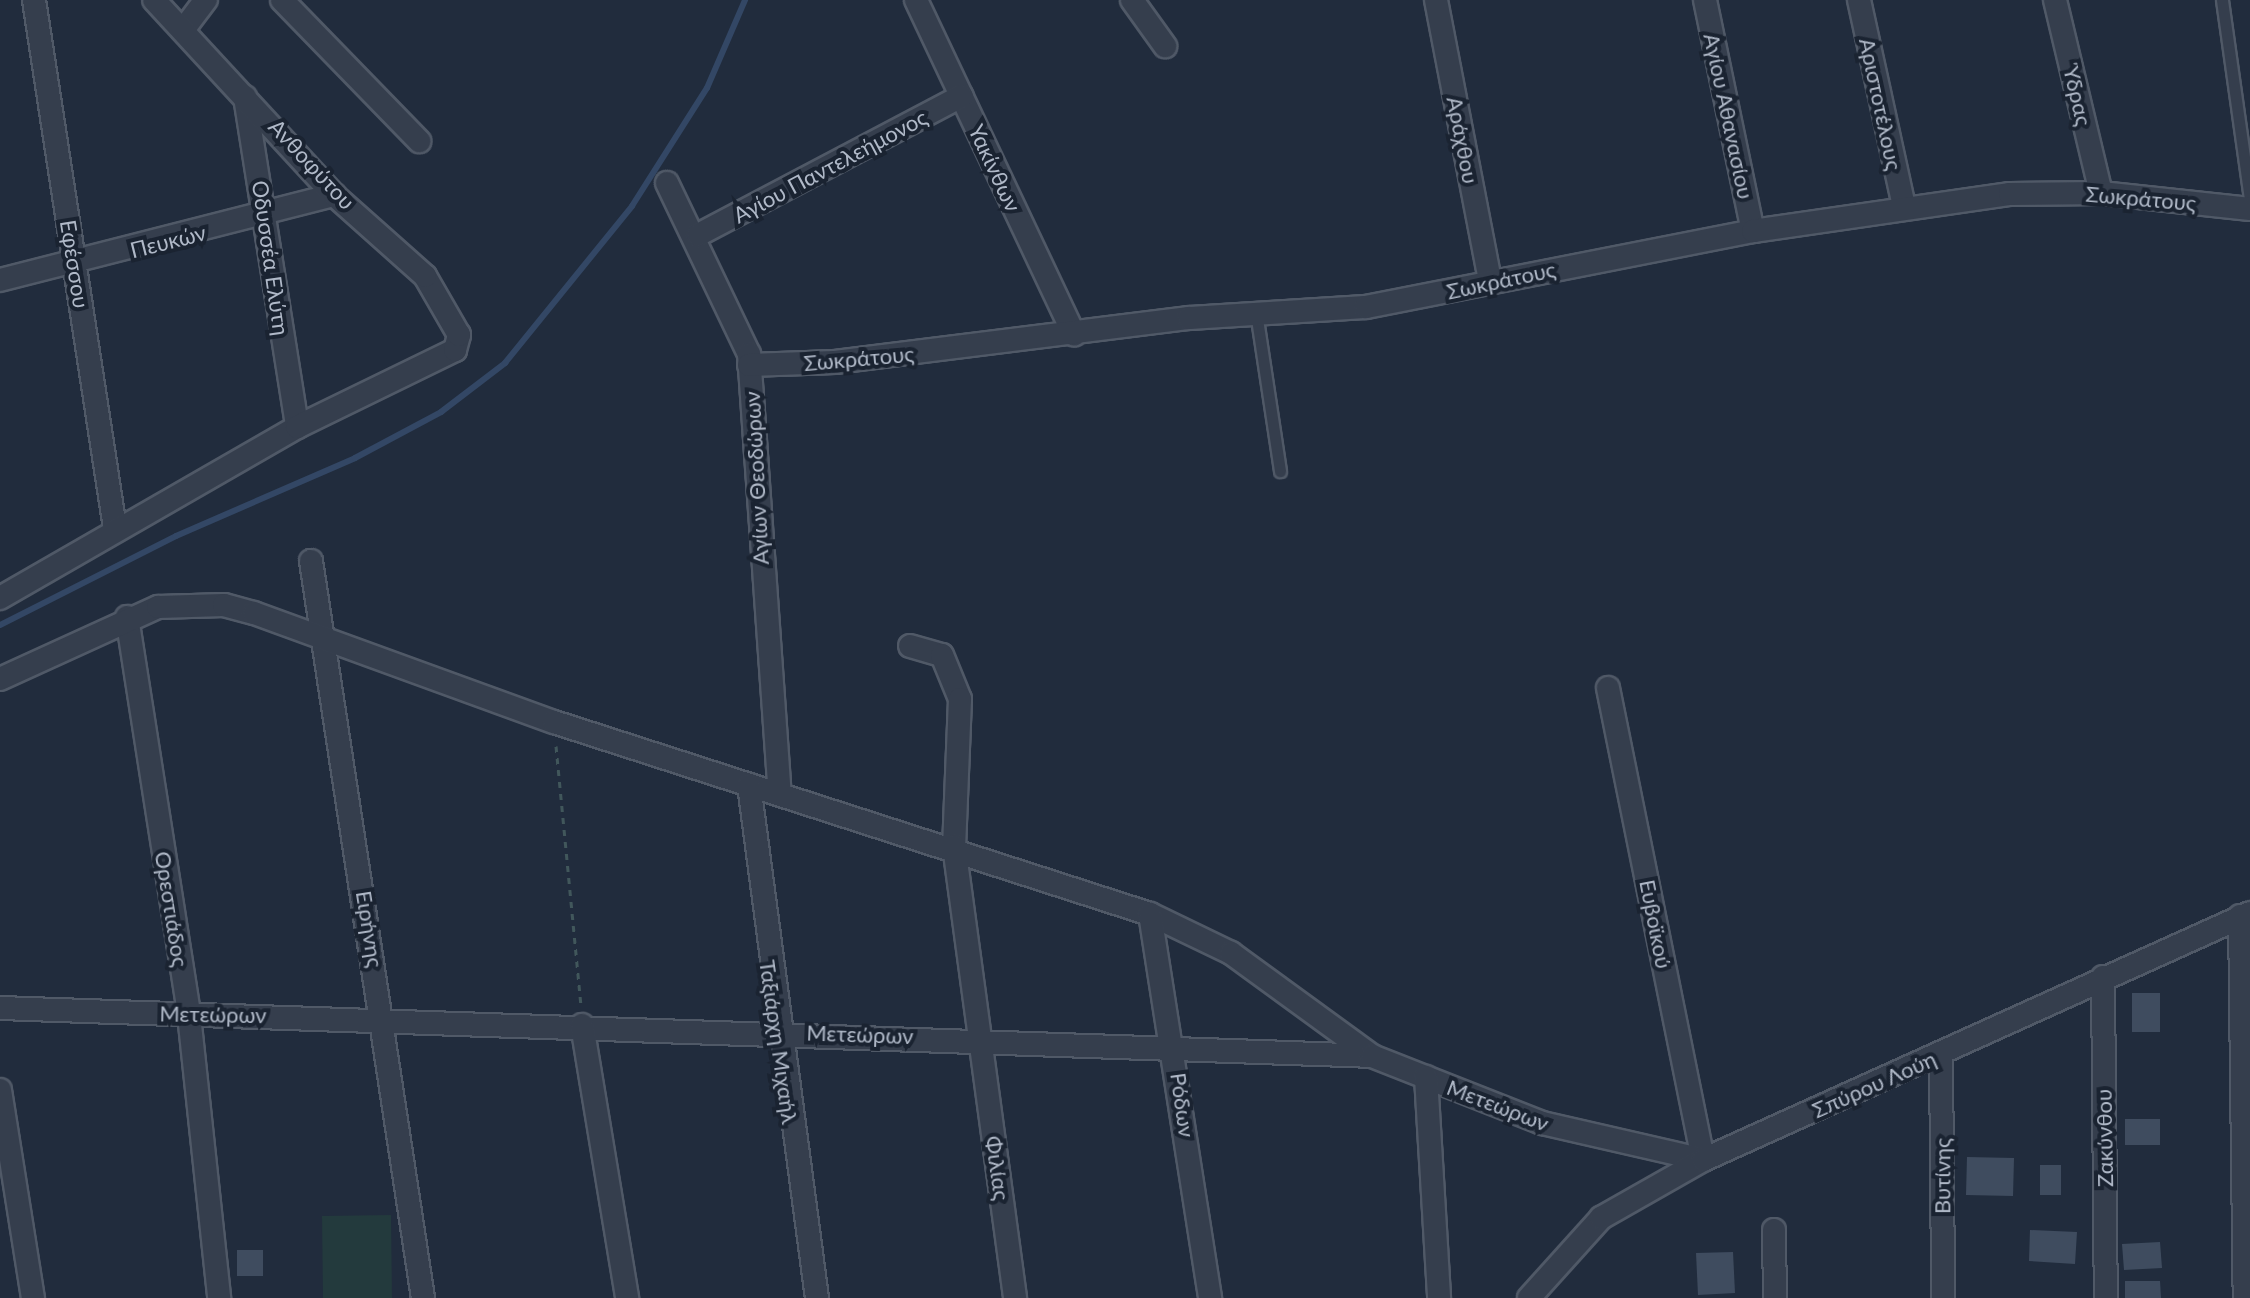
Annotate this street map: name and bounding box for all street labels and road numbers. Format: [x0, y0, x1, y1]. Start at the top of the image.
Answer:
street label: Αγίου Αθανασίου [1698, 30, 1760, 202]
street label: Αριστοτέλους [1854, 35, 1908, 173]
street label: Ύδρας [2058, 64, 2098, 128]
street label: Αράχθου [1442, 94, 1484, 186]
street label: Αγίου Παντελεήμονος [728, 104, 932, 228]
street label: Ανθοφύτου [264, 113, 360, 215]
street label: Υακίνθων [963, 120, 1027, 216]
street label: Οδυσσέα Ελύτη [247, 179, 295, 337]
street label: Σωκράτους [2085, 180, 2197, 216]
street label: Εφέσσου [55, 218, 95, 310]
street label: Πευκών [127, 219, 209, 263]
street label: Σωκράτους [1444, 256, 1558, 304]
street label: Σωκράτους [803, 340, 915, 376]
street label: Αγίων Θεοδώρων [738, 390, 774, 566]
street label: Ορεστιάδος [150, 849, 194, 969]
street label: Ευβοϊκού [1634, 877, 1678, 971]
street label: Ειρήνης [351, 889, 389, 969]
street label: Ταξιάρχη Μιχαήλ [754, 958, 804, 1126]
street label: Μετεώρων [159, 1000, 267, 1028]
street label: Μετεώρων [806, 1019, 914, 1049]
street label: Σπύρου Λούη [1808, 1045, 1940, 1123]
street label: Ρόδων [1165, 1071, 1201, 1139]
street label: Μετεώρων [1443, 1073, 1553, 1137]
street label: Ζακύνθου [2090, 1089, 2118, 1187]
street label: Φιλίας [980, 1134, 1016, 1202]
street label: Βυτίνης [1929, 1138, 1955, 1214]

